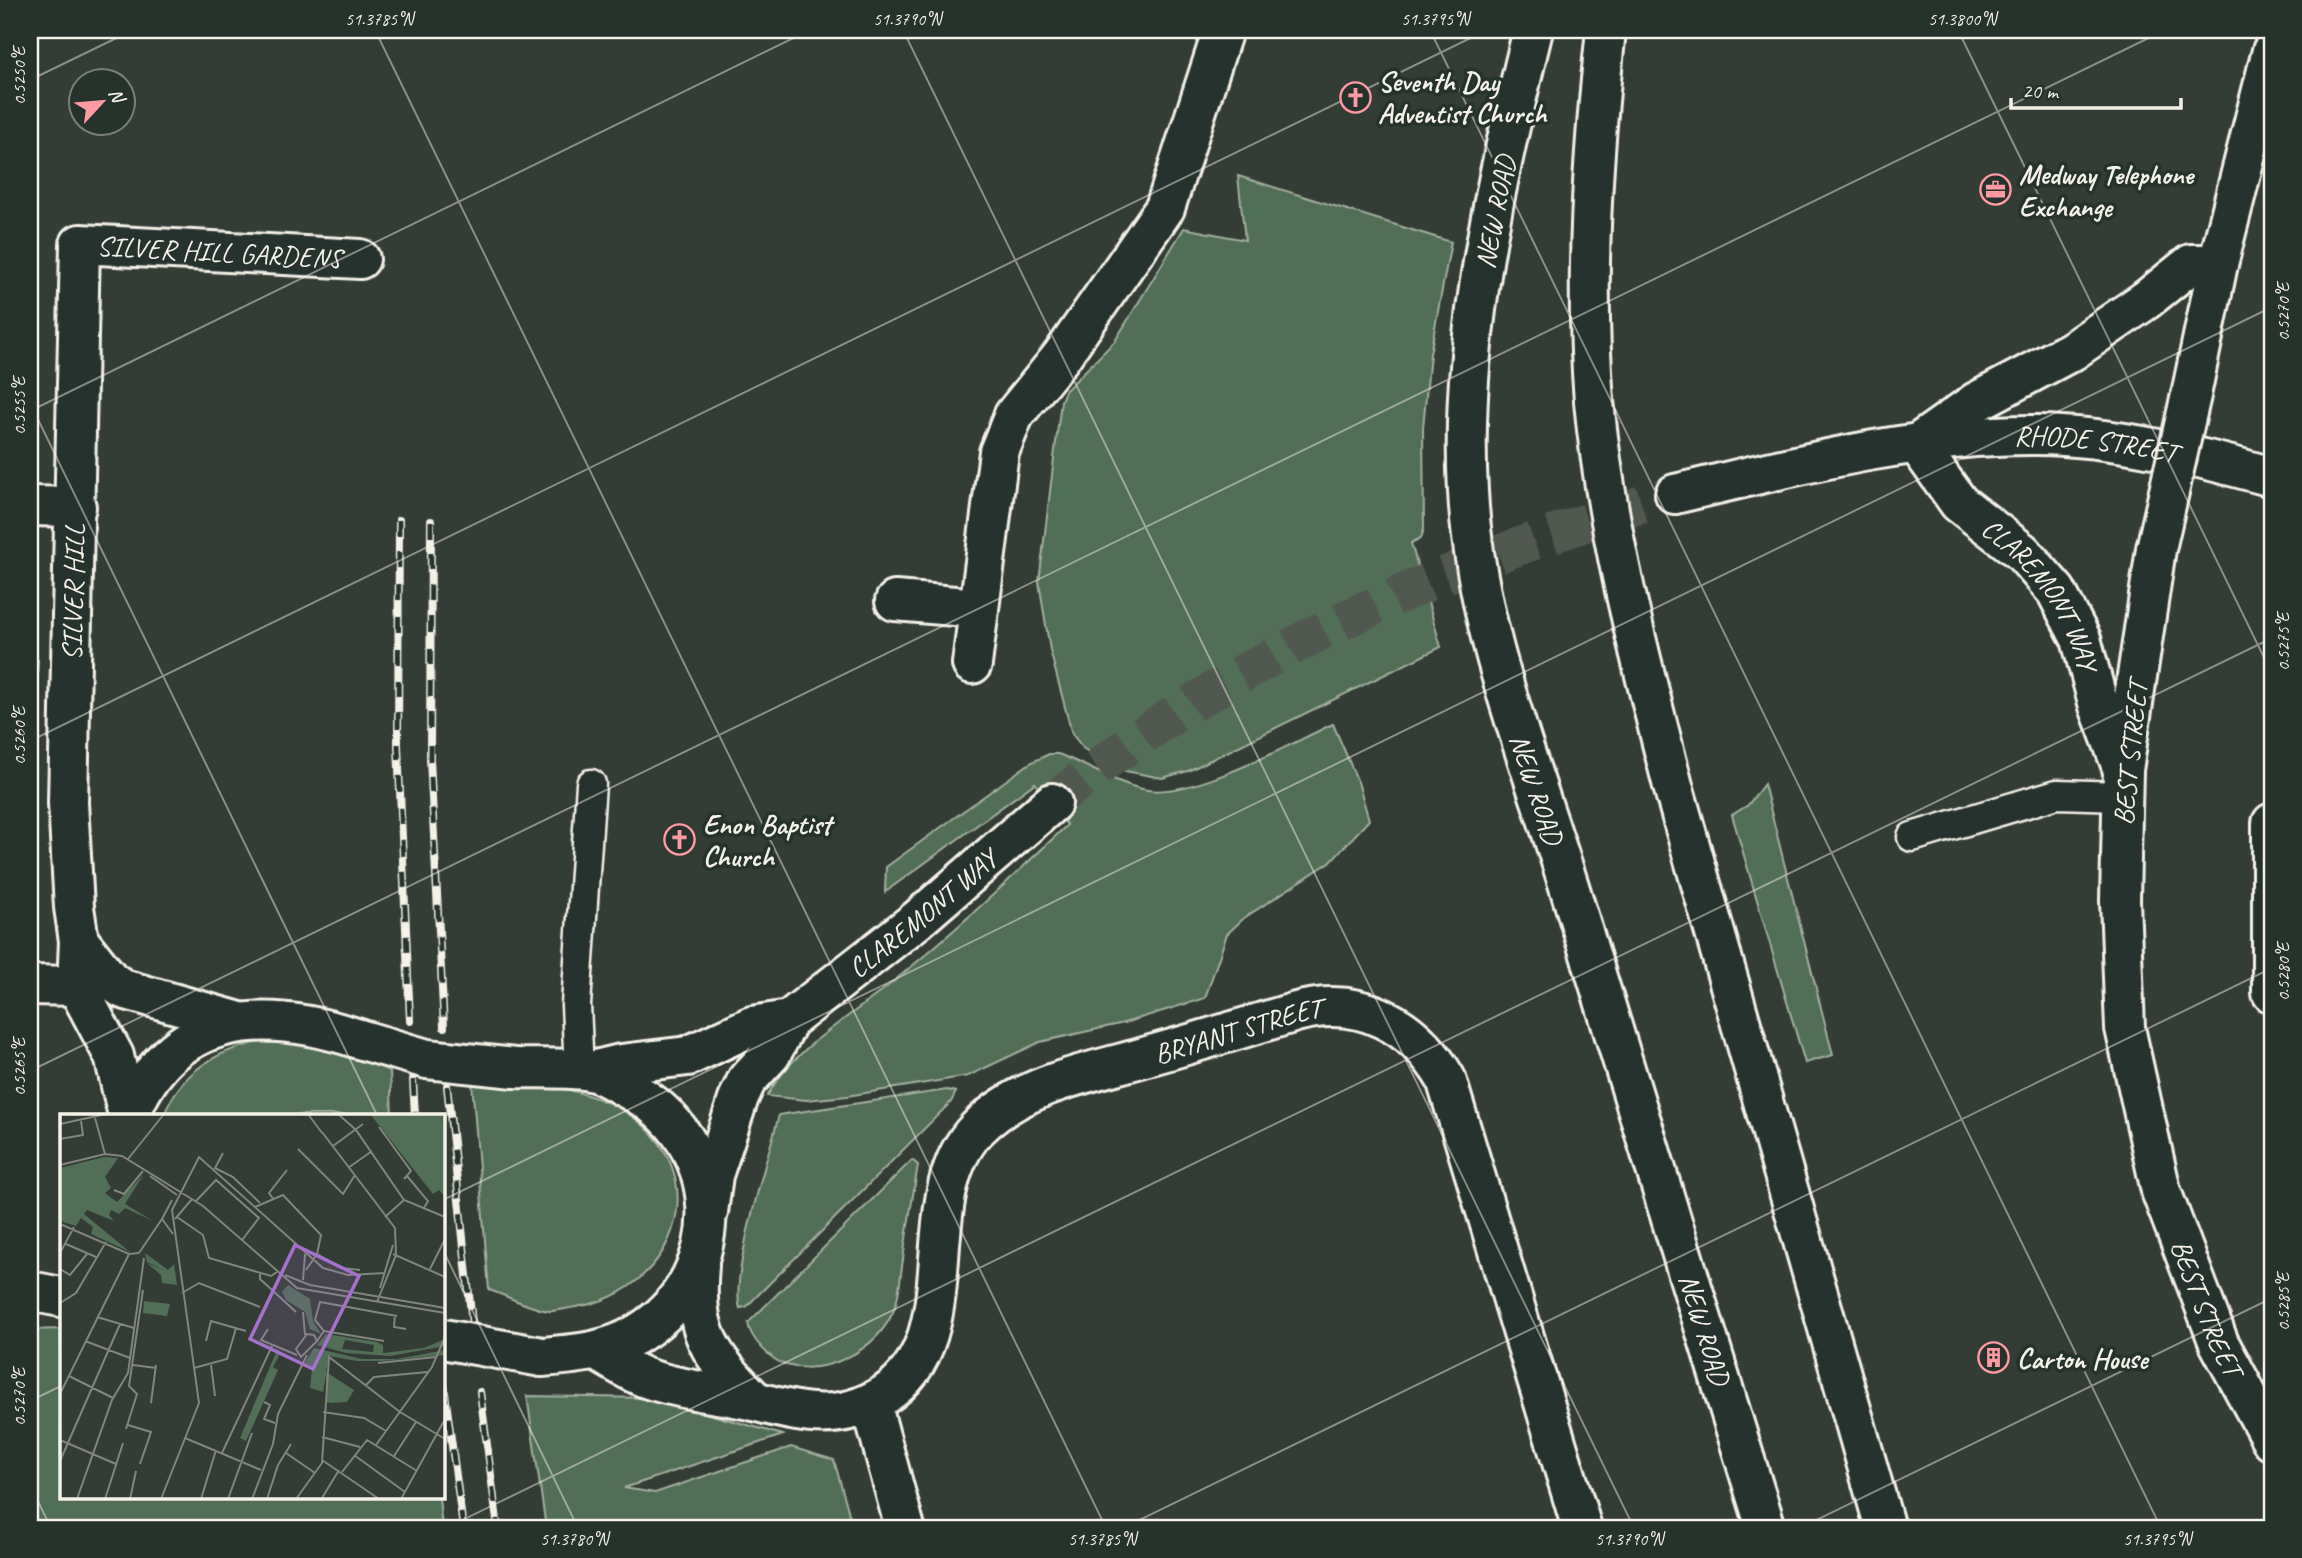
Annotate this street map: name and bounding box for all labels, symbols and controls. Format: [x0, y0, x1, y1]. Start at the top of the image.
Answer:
text: 51.3785°N [345, 8, 416, 30]
text: 51.3790°N [873, 8, 944, 30]
text: 51.3795°N [1401, 8, 1472, 30]
text: 51.3800°N [1928, 8, 1999, 30]
text: 0.5250°E [8, 44, 30, 105]
place label: Seventh Day Adventist Church [1378, 64, 1548, 131]
north arrow [66, 66, 136, 136]
scale bar [2011, 66, 2181, 110]
text: 20 m [2022, 78, 2060, 104]
church icon: Seventh Day Adventist Church [1338, 80, 1372, 114]
text: N [103, 84, 131, 108]
street label: NEW ROAD [1467, 150, 1524, 271]
place label: Medway Telephone Exchange [2019, 157, 2196, 224]
office icon: Medway Telephone Exchange [1979, 173, 2013, 207]
street label: SILVER HILL GARDENS [96, 227, 347, 276]
text: 0.5270°E [2272, 280, 2294, 341]
text: 0.5255°E [8, 374, 30, 435]
street label: RHODE STREET [2014, 417, 2187, 471]
street label: CLAREMONT WAY [1975, 510, 2107, 678]
street label: SILVER HILL [54, 523, 91, 661]
text: 0.5275°E [2272, 610, 2294, 671]
street label: BEST STREET [2105, 673, 2156, 827]
text: 0.5260°E [8, 704, 30, 765]
street label: NEW ROAD [1503, 729, 1573, 851]
place label: Enon Baptist Church [703, 807, 836, 874]
church icon: Enon Baptist Church [663, 823, 697, 857]
street label: CLAREMONT WAY [841, 839, 1007, 985]
text: 0.5280°E [2272, 940, 2294, 1001]
street label: BRYANT STREET [1150, 989, 1330, 1071]
text: 0.5265°E [8, 1035, 30, 1096]
inset map [60, 1114, 444, 1498]
street label: BEST STREET [2164, 1235, 2254, 1388]
street label: NEW ROAD [1672, 1269, 1739, 1391]
text: 0.5285°E [2272, 1270, 2294, 1331]
building icon: Carton House [1977, 1341, 2011, 1375]
place label: Carton House [2017, 1341, 2150, 1376]
text: 0.5270°E [8, 1365, 30, 1426]
text: 51.3780°N [540, 1528, 611, 1550]
text: 51.3785°N [1068, 1528, 1139, 1550]
text: 51.3790°N [1595, 1528, 1666, 1550]
text: 51.3795°N [2123, 1528, 2194, 1550]

